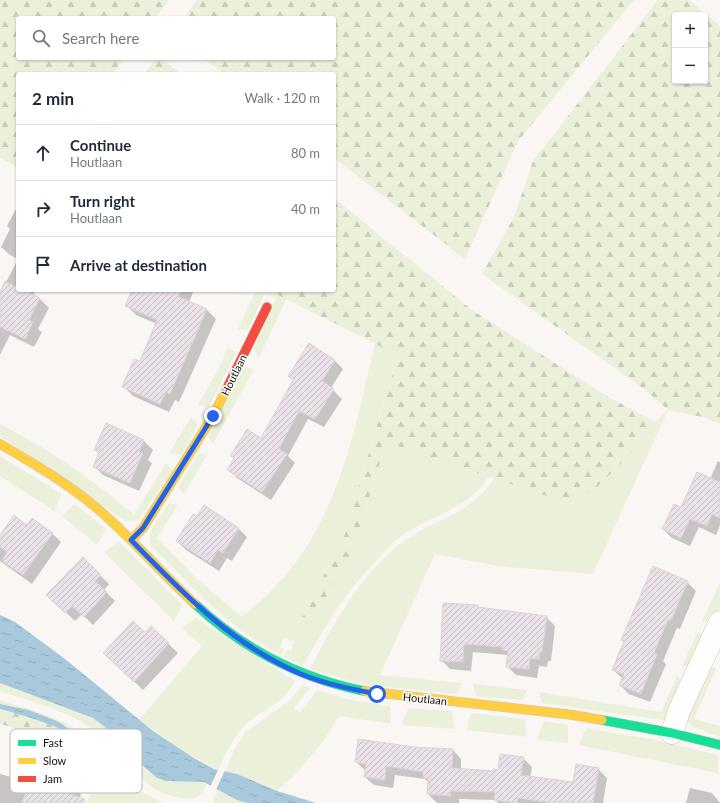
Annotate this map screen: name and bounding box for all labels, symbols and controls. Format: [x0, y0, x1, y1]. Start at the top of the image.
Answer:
map controls [672, 12, 708, 84]
button: + [672, 12, 708, 48]
search box [16, 16, 336, 60]
icon: search [30, 27, 52, 49]
text: Search here [62, 29, 139, 47]
button: − [672, 48, 708, 84]
text: 2 min [32, 88, 74, 109]
text: Walk · 120 m [244, 90, 320, 106]
text: Continue [70, 136, 131, 154]
icon: ahead [32, 142, 54, 164]
text: 80 m [291, 145, 320, 161]
text: Houtlaan [70, 154, 122, 170]
text: Turn right [70, 192, 135, 210]
icon: right [32, 198, 54, 220]
text: 40 m [291, 201, 320, 217]
text: Houtlaan [70, 210, 122, 226]
icon: arrive [32, 254, 54, 276]
text: Arrive at destination [70, 256, 207, 274]
street label: Houtlaan [218, 352, 249, 398]
route end [204, 407, 222, 425]
route start [368, 685, 386, 703]
street label: Houtlaan [402, 690, 448, 707]
legend [10, 729, 142, 793]
text: Fast [43, 736, 63, 749]
text: Slow [43, 754, 67, 767]
text: Jam [43, 772, 62, 785]

